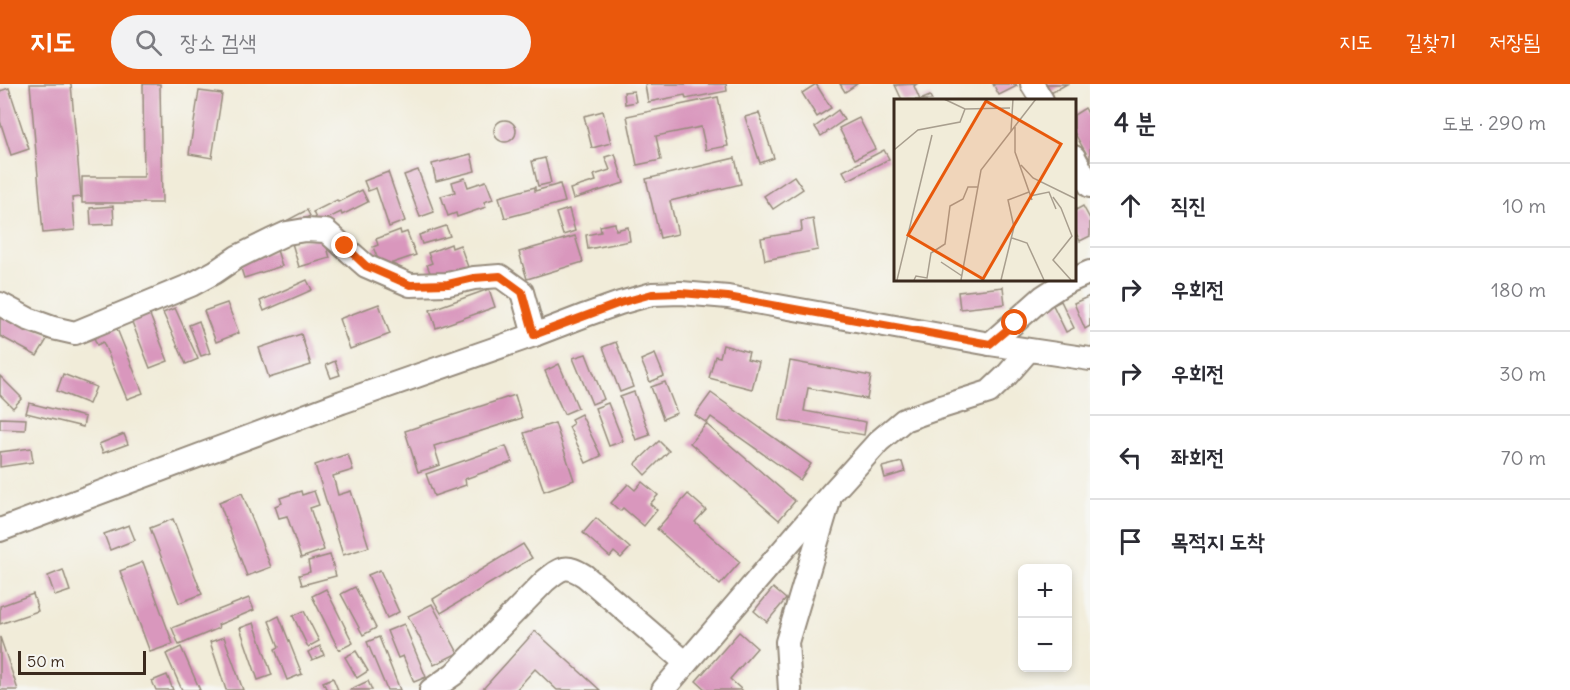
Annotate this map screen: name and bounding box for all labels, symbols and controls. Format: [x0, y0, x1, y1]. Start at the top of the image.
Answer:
search box [111, 15, 531, 69]
text: 지도 [30, 23, 75, 59]
icon: search [132, 26, 165, 59]
text: 장소 검색 [180, 28, 256, 56]
text: 지도 [1339, 28, 1373, 55]
text: 길찾기 [1406, 28, 1456, 55]
text: 저장됨 [1489, 28, 1540, 55]
inset map [894, 99, 1075, 280]
text: 4 분 [1114, 106, 1156, 139]
text: 도보 · 290 m [1442, 110, 1546, 135]
icon: ahead [1114, 189, 1147, 222]
text: 직진 [1171, 191, 1206, 219]
text: 10 m [1503, 193, 1546, 218]
route end [331, 232, 357, 258]
icon: right [1114, 273, 1147, 306]
text: 우회전 [1171, 275, 1224, 303]
text: 180 m [1491, 277, 1546, 302]
route start [1001, 309, 1027, 335]
icon: right [1114, 357, 1147, 390]
text: 우회전 [1171, 359, 1224, 387]
text: 30 m [1499, 361, 1546, 386]
icon: left [1114, 441, 1147, 474]
text: 좌회전 [1171, 443, 1224, 471]
text: 70 m [1501, 445, 1546, 470]
icon: arrive [1114, 525, 1147, 558]
text: 목적지 도착 [1171, 527, 1265, 555]
map controls [1018, 564, 1072, 672]
button: + [1018, 564, 1072, 618]
button: − [1018, 618, 1072, 672]
scale bar [18, 648, 146, 676]
text: 50 m [27, 651, 65, 671]

